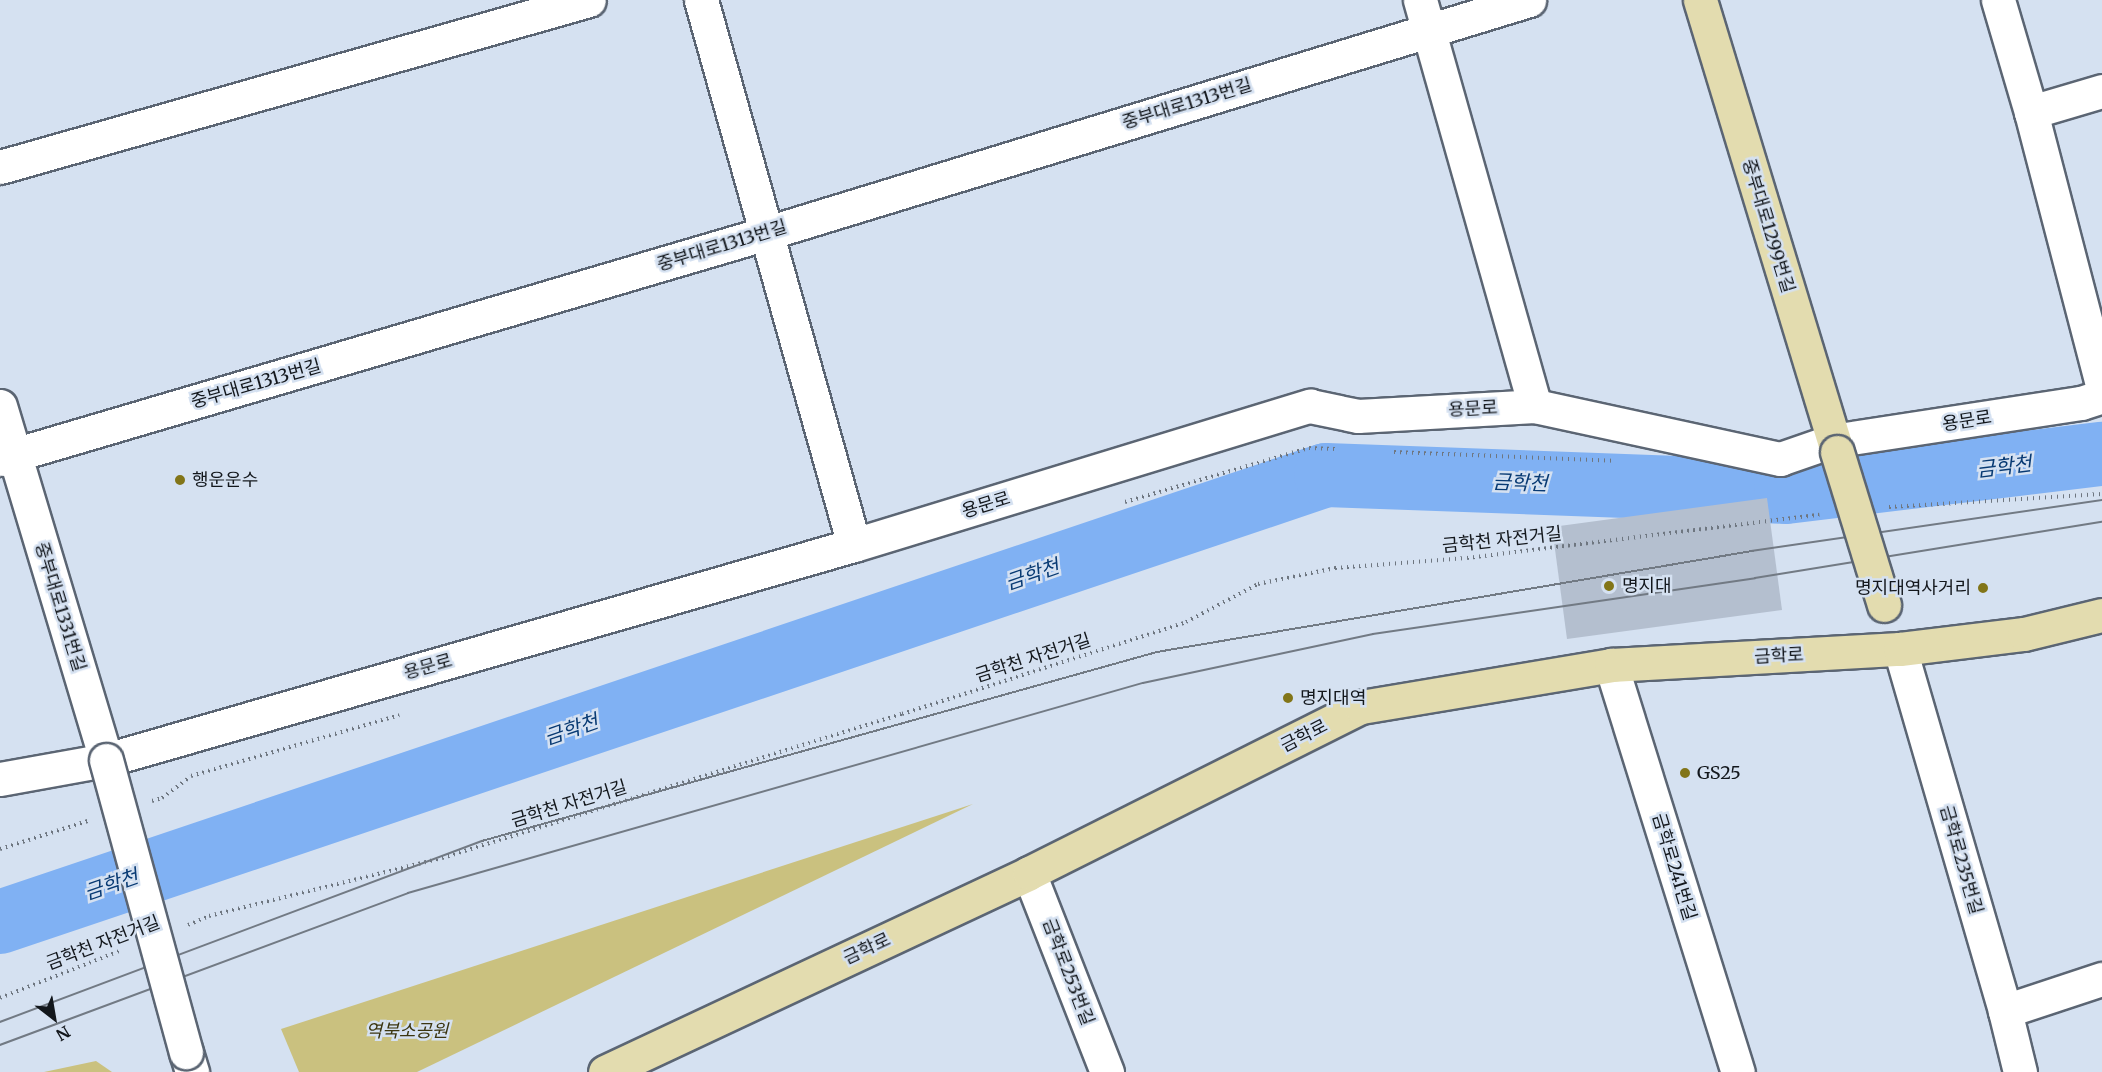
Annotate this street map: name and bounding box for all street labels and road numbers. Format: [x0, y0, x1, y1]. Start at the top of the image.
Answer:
street label: 중부대로1313번길 [1120, 74, 1254, 134]
street label: 중부대로1299번길 [1737, 156, 1799, 296]
street label: 중부대로1313번길 [655, 216, 789, 276]
street label: 중부대로1313번길 [188, 355, 324, 413]
street label: 용문로 [1448, 397, 1498, 421]
street label: 용문로 [1941, 406, 1993, 436]
street label: 용문로 [959, 487, 1013, 523]
street label: 금학천 자전거길 [1441, 523, 1563, 557]
street label: 중부대로1331번길 [30, 540, 90, 674]
street label: 금학천 자전거길 [973, 629, 1093, 687]
street label: 금학로 [1754, 644, 1804, 668]
street label: 용문로 [401, 650, 455, 684]
street label: 금학로 [1277, 715, 1331, 757]
street label: 금학천 자전거길 [508, 776, 630, 832]
street label: 금학로235번길 [1935, 803, 1987, 917]
street label: 금학로241번길 [1647, 811, 1701, 923]
street label: 금학천 자전거길 [43, 911, 163, 975]
street label: 금학로253번길 [1038, 915, 1098, 1029]
street label: 금학로 [840, 929, 894, 969]

